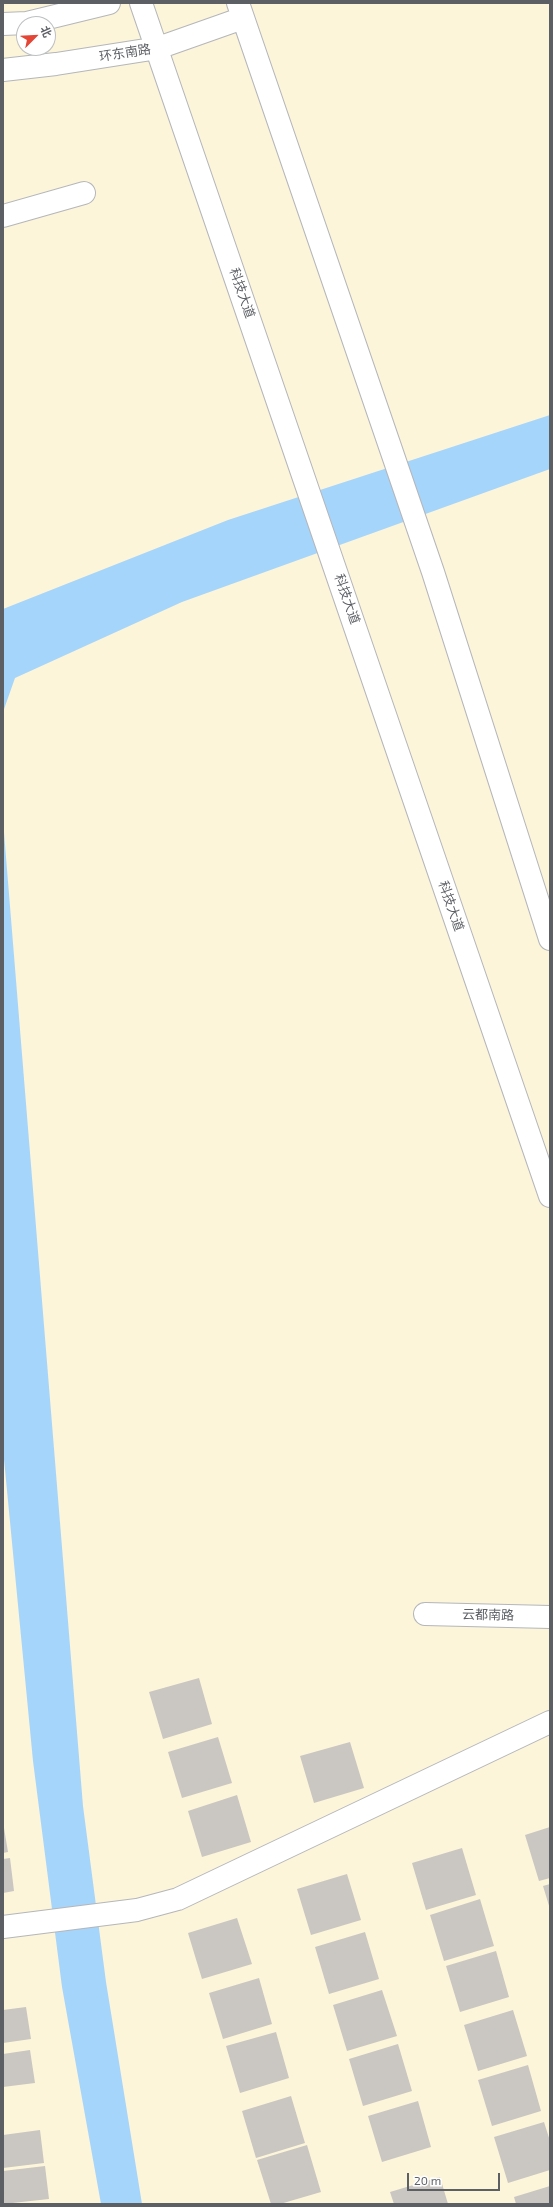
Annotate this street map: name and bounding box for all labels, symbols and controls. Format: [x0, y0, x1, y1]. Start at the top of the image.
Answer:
north arrow [16, 16, 56, 56]
text: 北 [38, 24, 55, 39]
street label: 环东南路 [98, 41, 152, 65]
street label: 科技大道 [226, 266, 258, 320]
street label: 科技大道 [331, 572, 363, 626]
street label: 科技大道 [435, 879, 467, 933]
street label: 云都南路 [462, 1607, 514, 1623]
scale bar [409, 2165, 502, 2191]
text: 20 m [414, 2173, 441, 2187]

